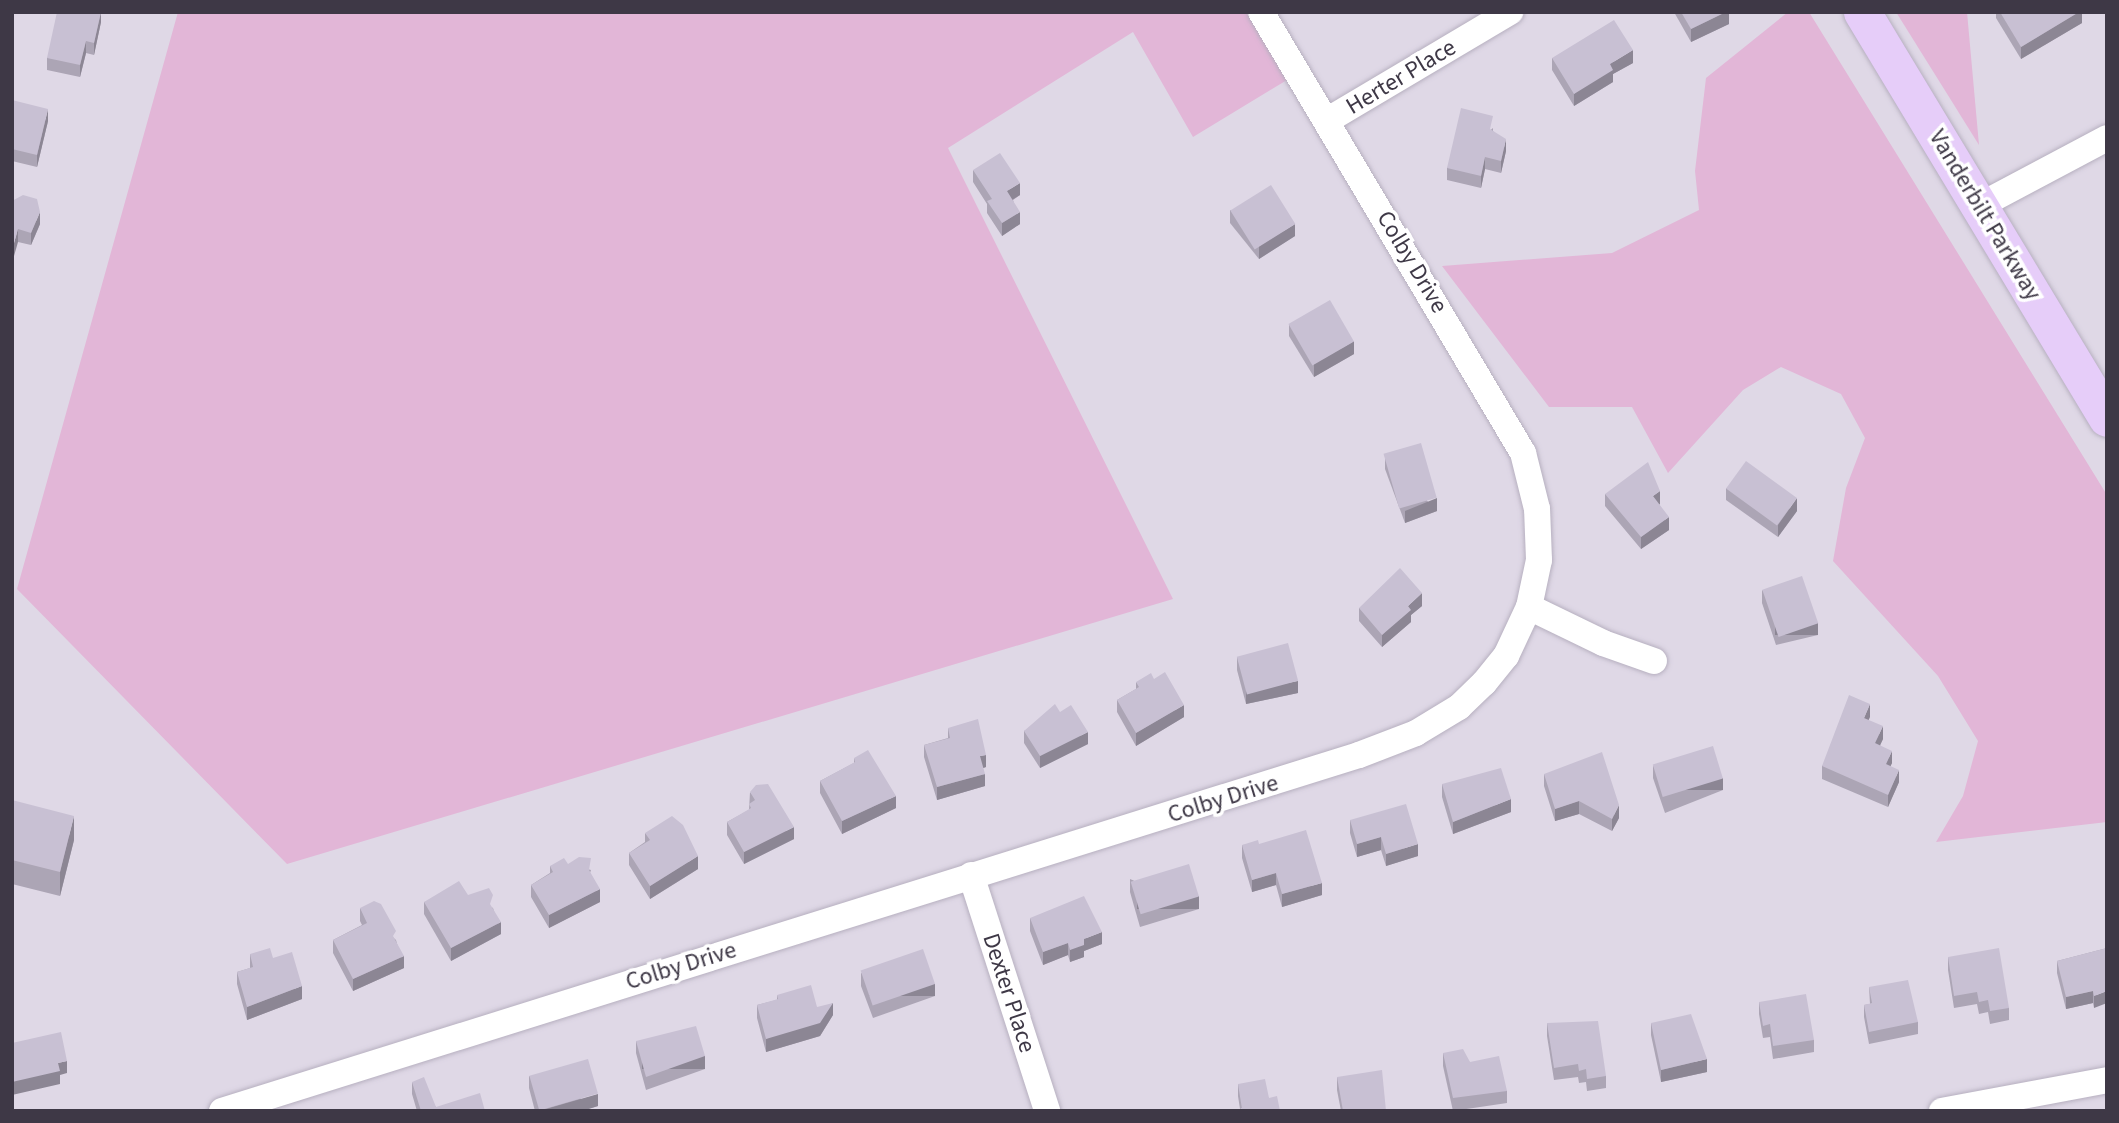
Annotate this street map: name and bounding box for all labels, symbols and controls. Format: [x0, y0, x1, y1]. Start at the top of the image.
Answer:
street label: Herter Place [1341, 33, 1461, 121]
street label: Vanderbilt Parkway [1923, 124, 2047, 306]
street label: Colby Drive [1370, 206, 1454, 318]
street label: Colby Drive [1164, 769, 1282, 829]
street label: Dexter Place [976, 930, 1042, 1056]
street label: Colby Drive [622, 936, 740, 996]

